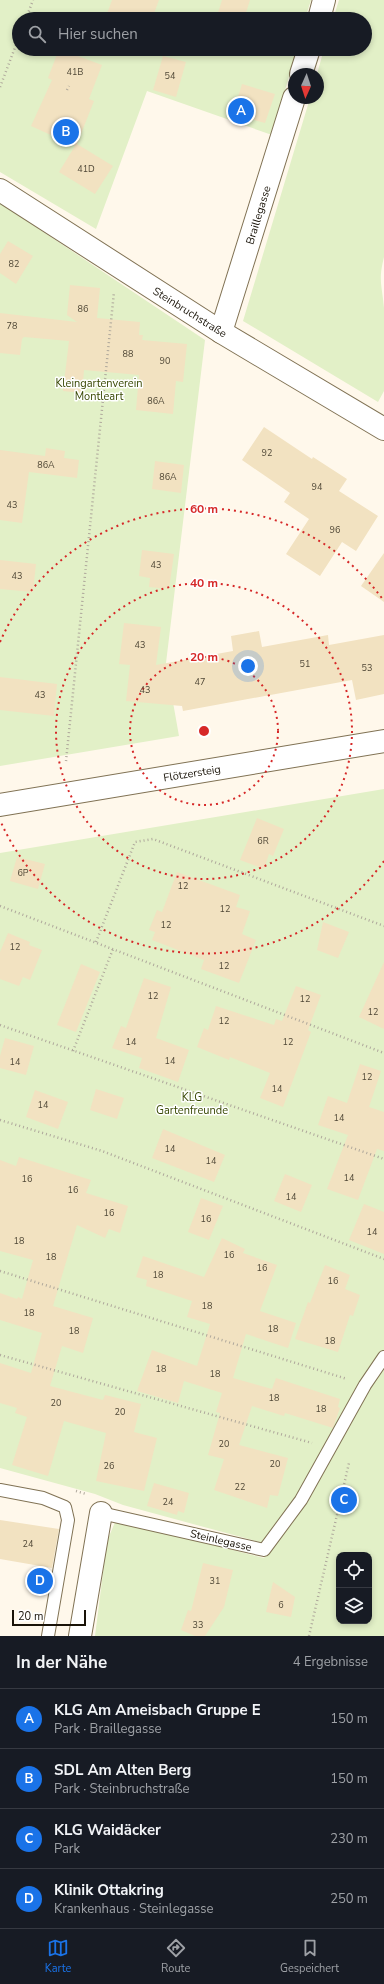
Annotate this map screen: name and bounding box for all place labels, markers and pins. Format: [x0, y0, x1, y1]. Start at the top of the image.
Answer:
pin: A [228, 96, 254, 126]
pin: B [53, 117, 79, 147]
centre of rings [197, 724, 211, 738]
pin: C [331, 1485, 357, 1515]
pin: D [27, 1566, 53, 1596]

